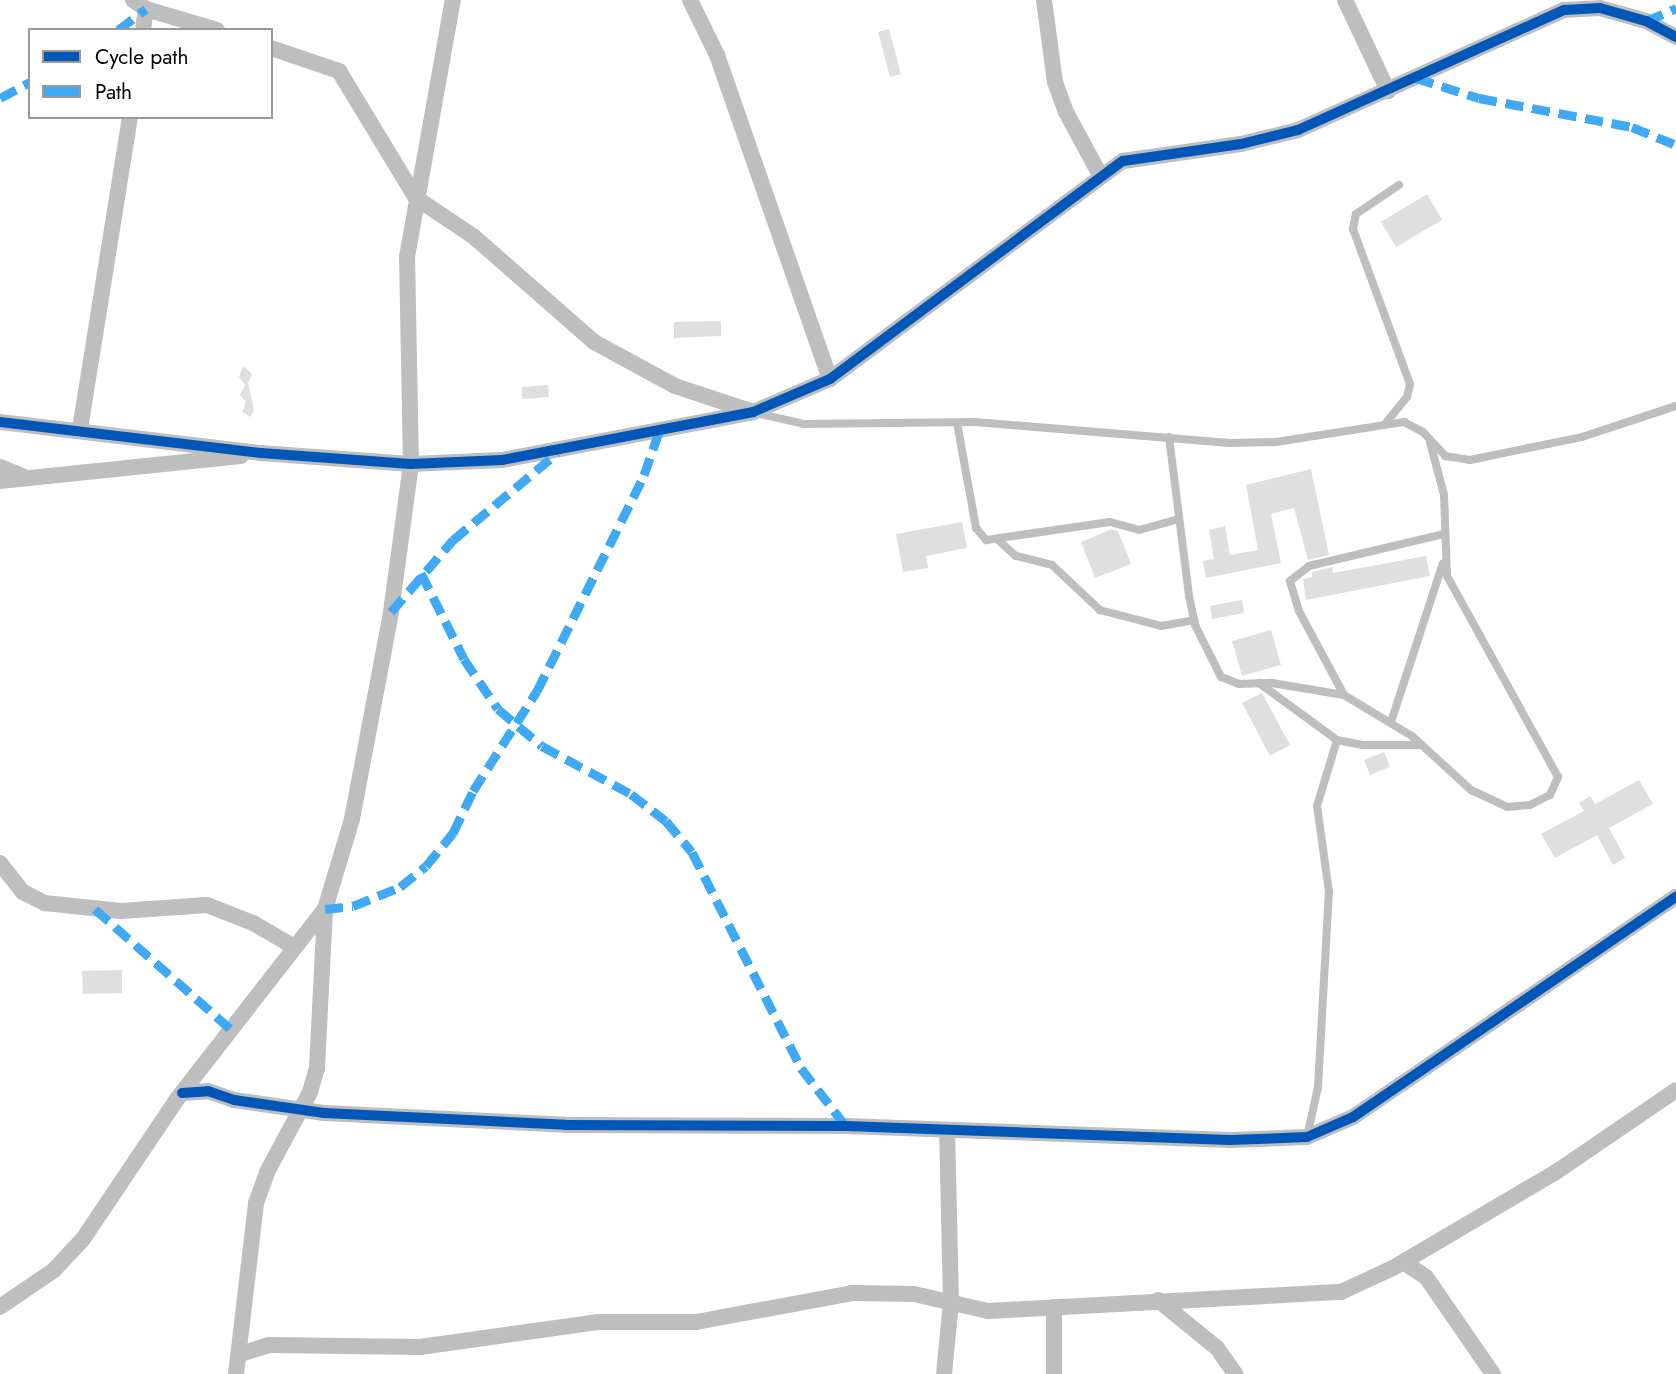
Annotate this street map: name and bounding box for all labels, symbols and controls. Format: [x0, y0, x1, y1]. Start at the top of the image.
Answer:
legend [28, 28, 273, 119]
text: Cycle path [95, 42, 188, 72]
text: Path [95, 77, 132, 107]

